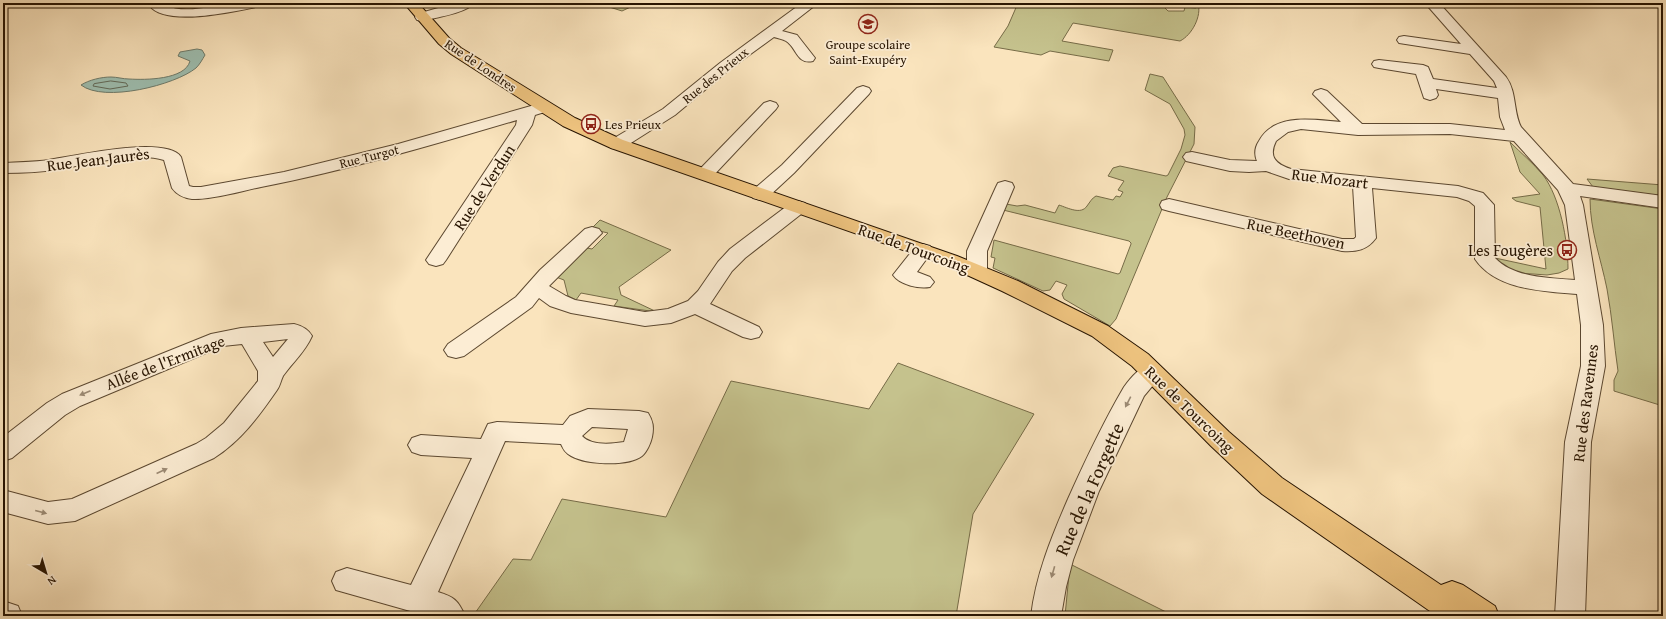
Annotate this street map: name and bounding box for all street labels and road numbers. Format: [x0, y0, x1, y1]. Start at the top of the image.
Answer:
street label: Rue de Londres [441, 34, 520, 97]
street label: Rue des Prieux [678, 43, 753, 108]
street label: Rue de Verdun [447, 139, 521, 235]
street label: Rue Turgot [337, 140, 401, 173]
street label: Rue Jean Jaurès [45, 141, 151, 177]
street label: Rue Mozart [1290, 161, 1370, 195]
street label: Rue Beethoven [1245, 211, 1347, 255]
street label: Rue de Tourcoing [855, 217, 973, 279]
street label: Allée de l'Ermitage [102, 328, 228, 396]
street label: Rue des Ravennes [1566, 343, 1604, 463]
street label: Rue de Tourcoing [1140, 360, 1240, 458]
street label: Rue de la Forgette [1047, 418, 1131, 560]

